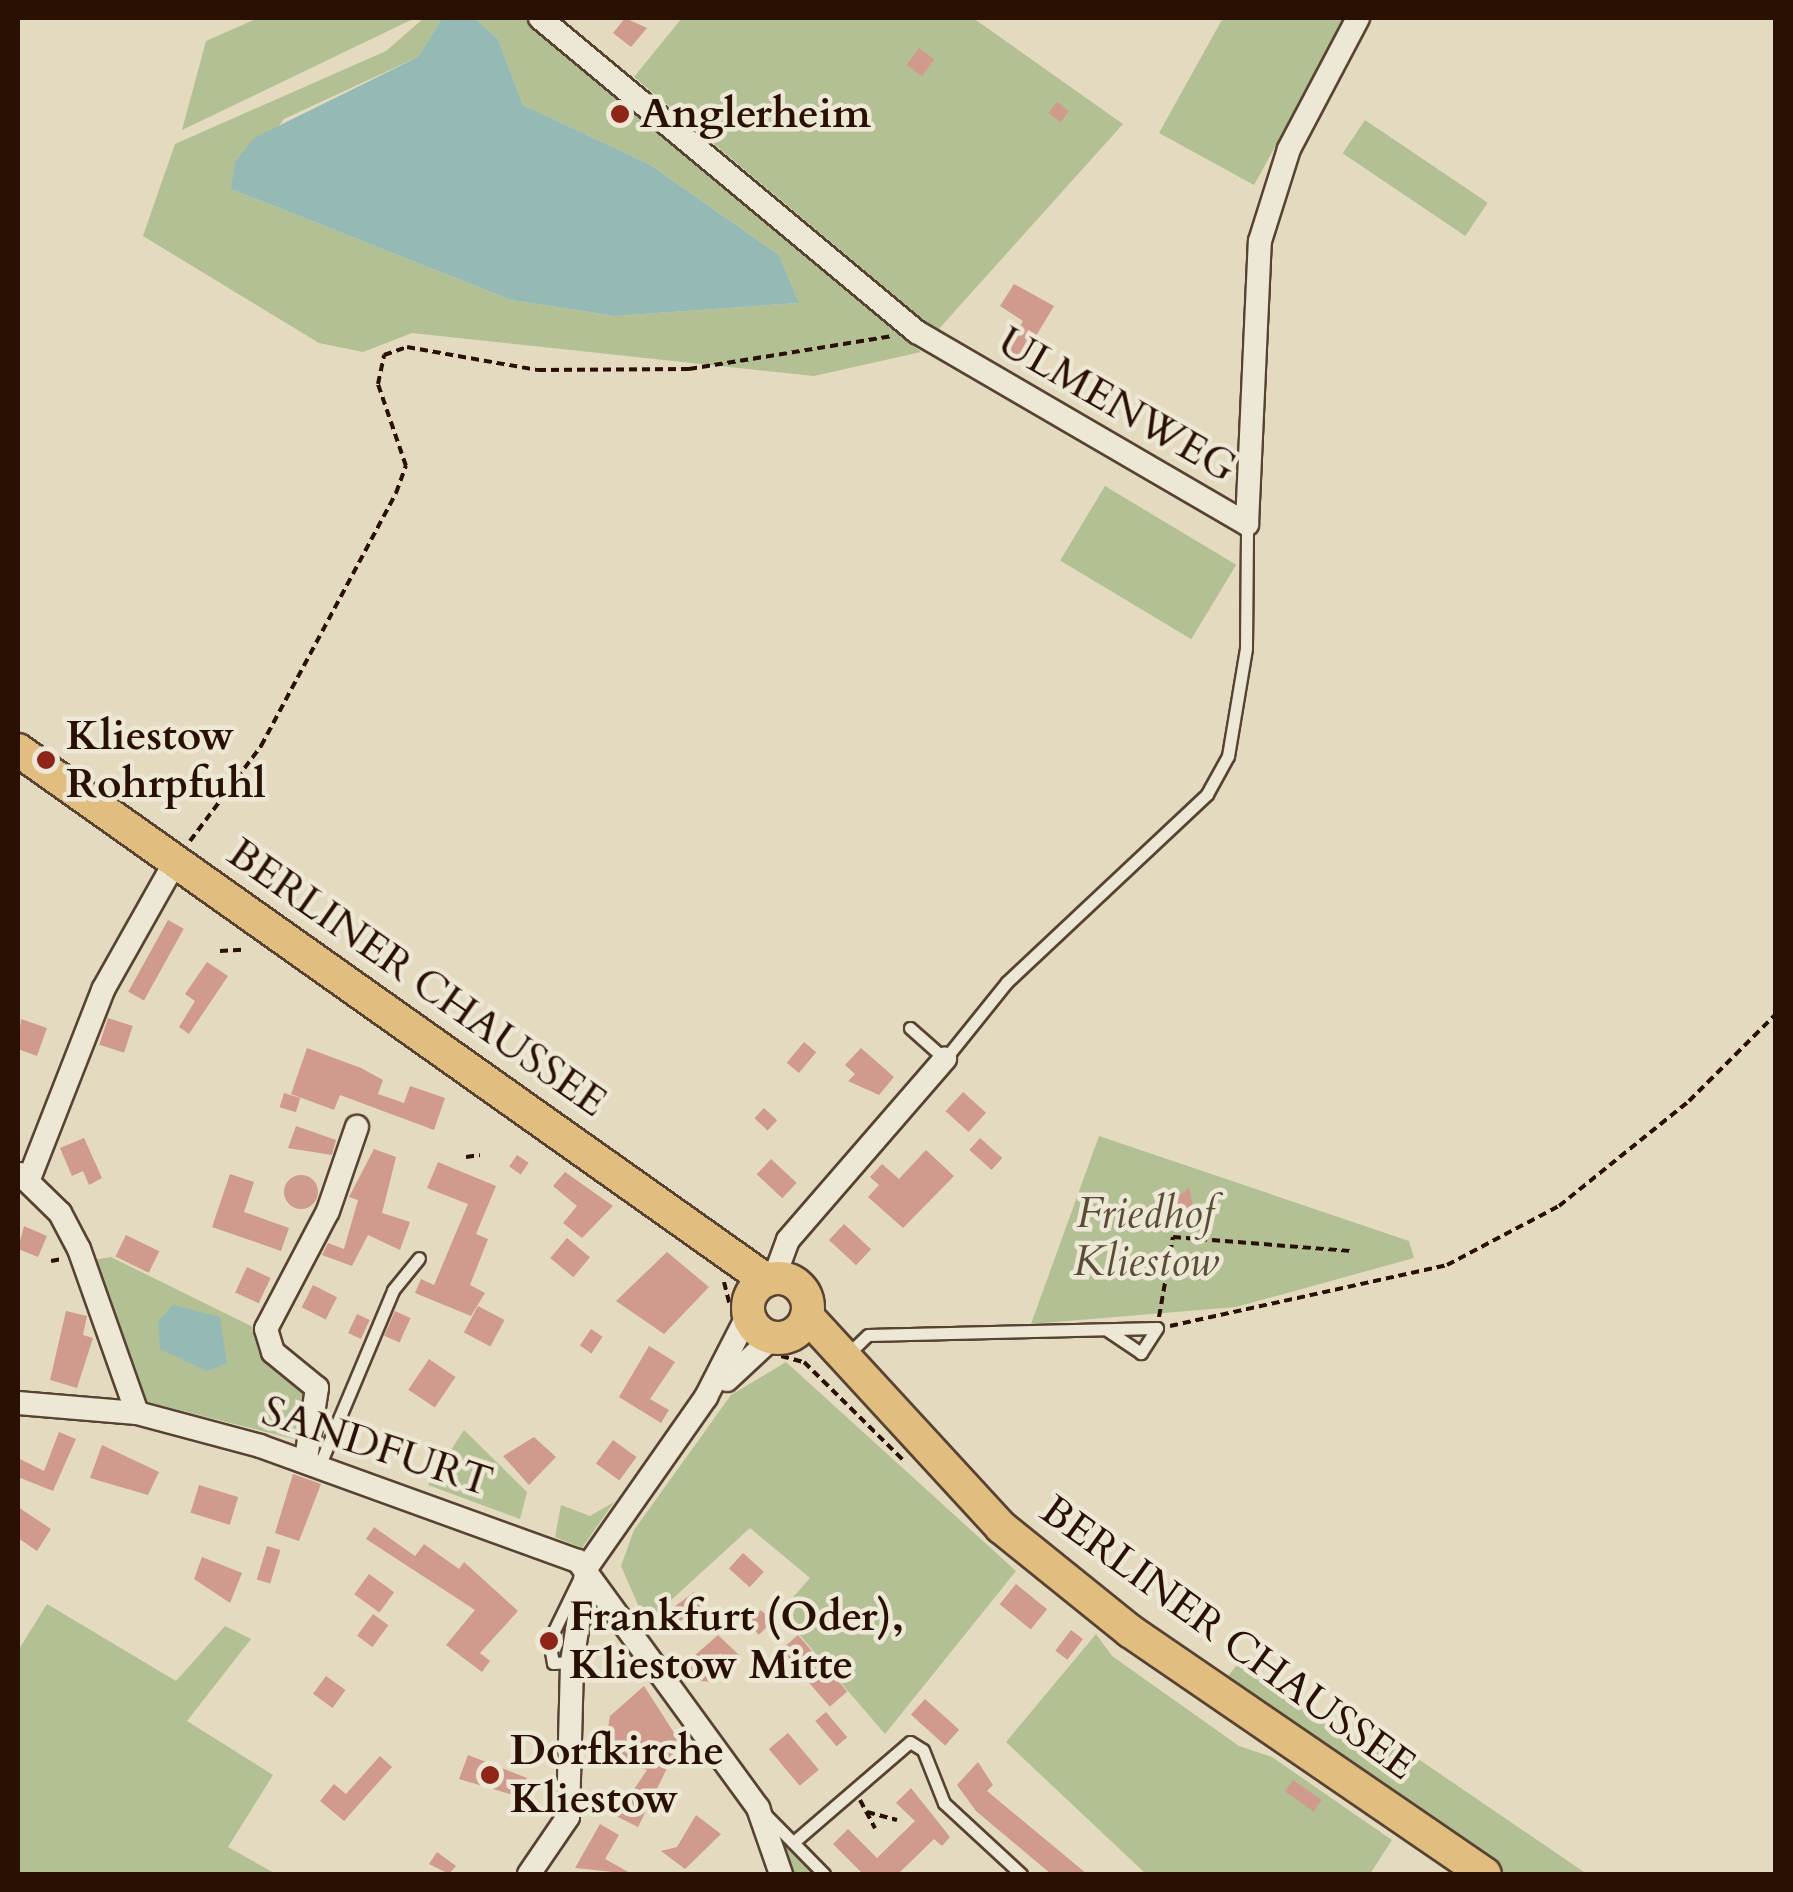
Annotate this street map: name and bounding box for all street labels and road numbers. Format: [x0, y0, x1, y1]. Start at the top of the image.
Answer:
street label: ULMENWEG [989, 317, 1245, 493]
street label: BERLINER CHAUSSEE [218, 828, 616, 1128]
street label: SANDFURT [256, 1386, 498, 1508]
street label: BERLINER CHAUSSEE [1031, 1485, 1425, 1791]

